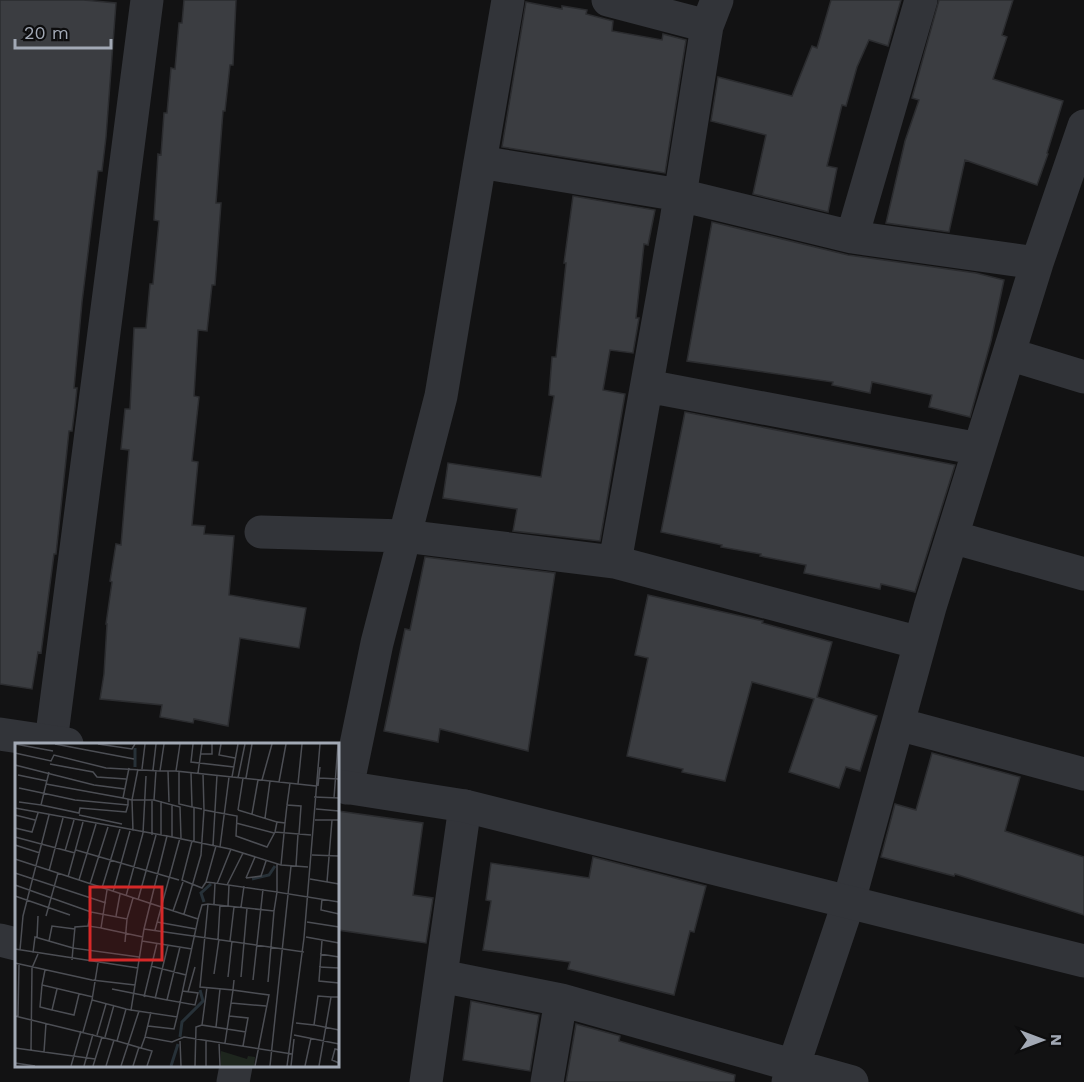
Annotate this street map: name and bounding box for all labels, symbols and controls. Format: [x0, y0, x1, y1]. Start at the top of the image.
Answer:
scale bar [15, 12, 111, 50]
text: 20 m [24, 22, 69, 43]
inset map [15, 743, 339, 1067]
north arrow [1012, 1010, 1072, 1070]
text: N [1047, 1034, 1066, 1046]

